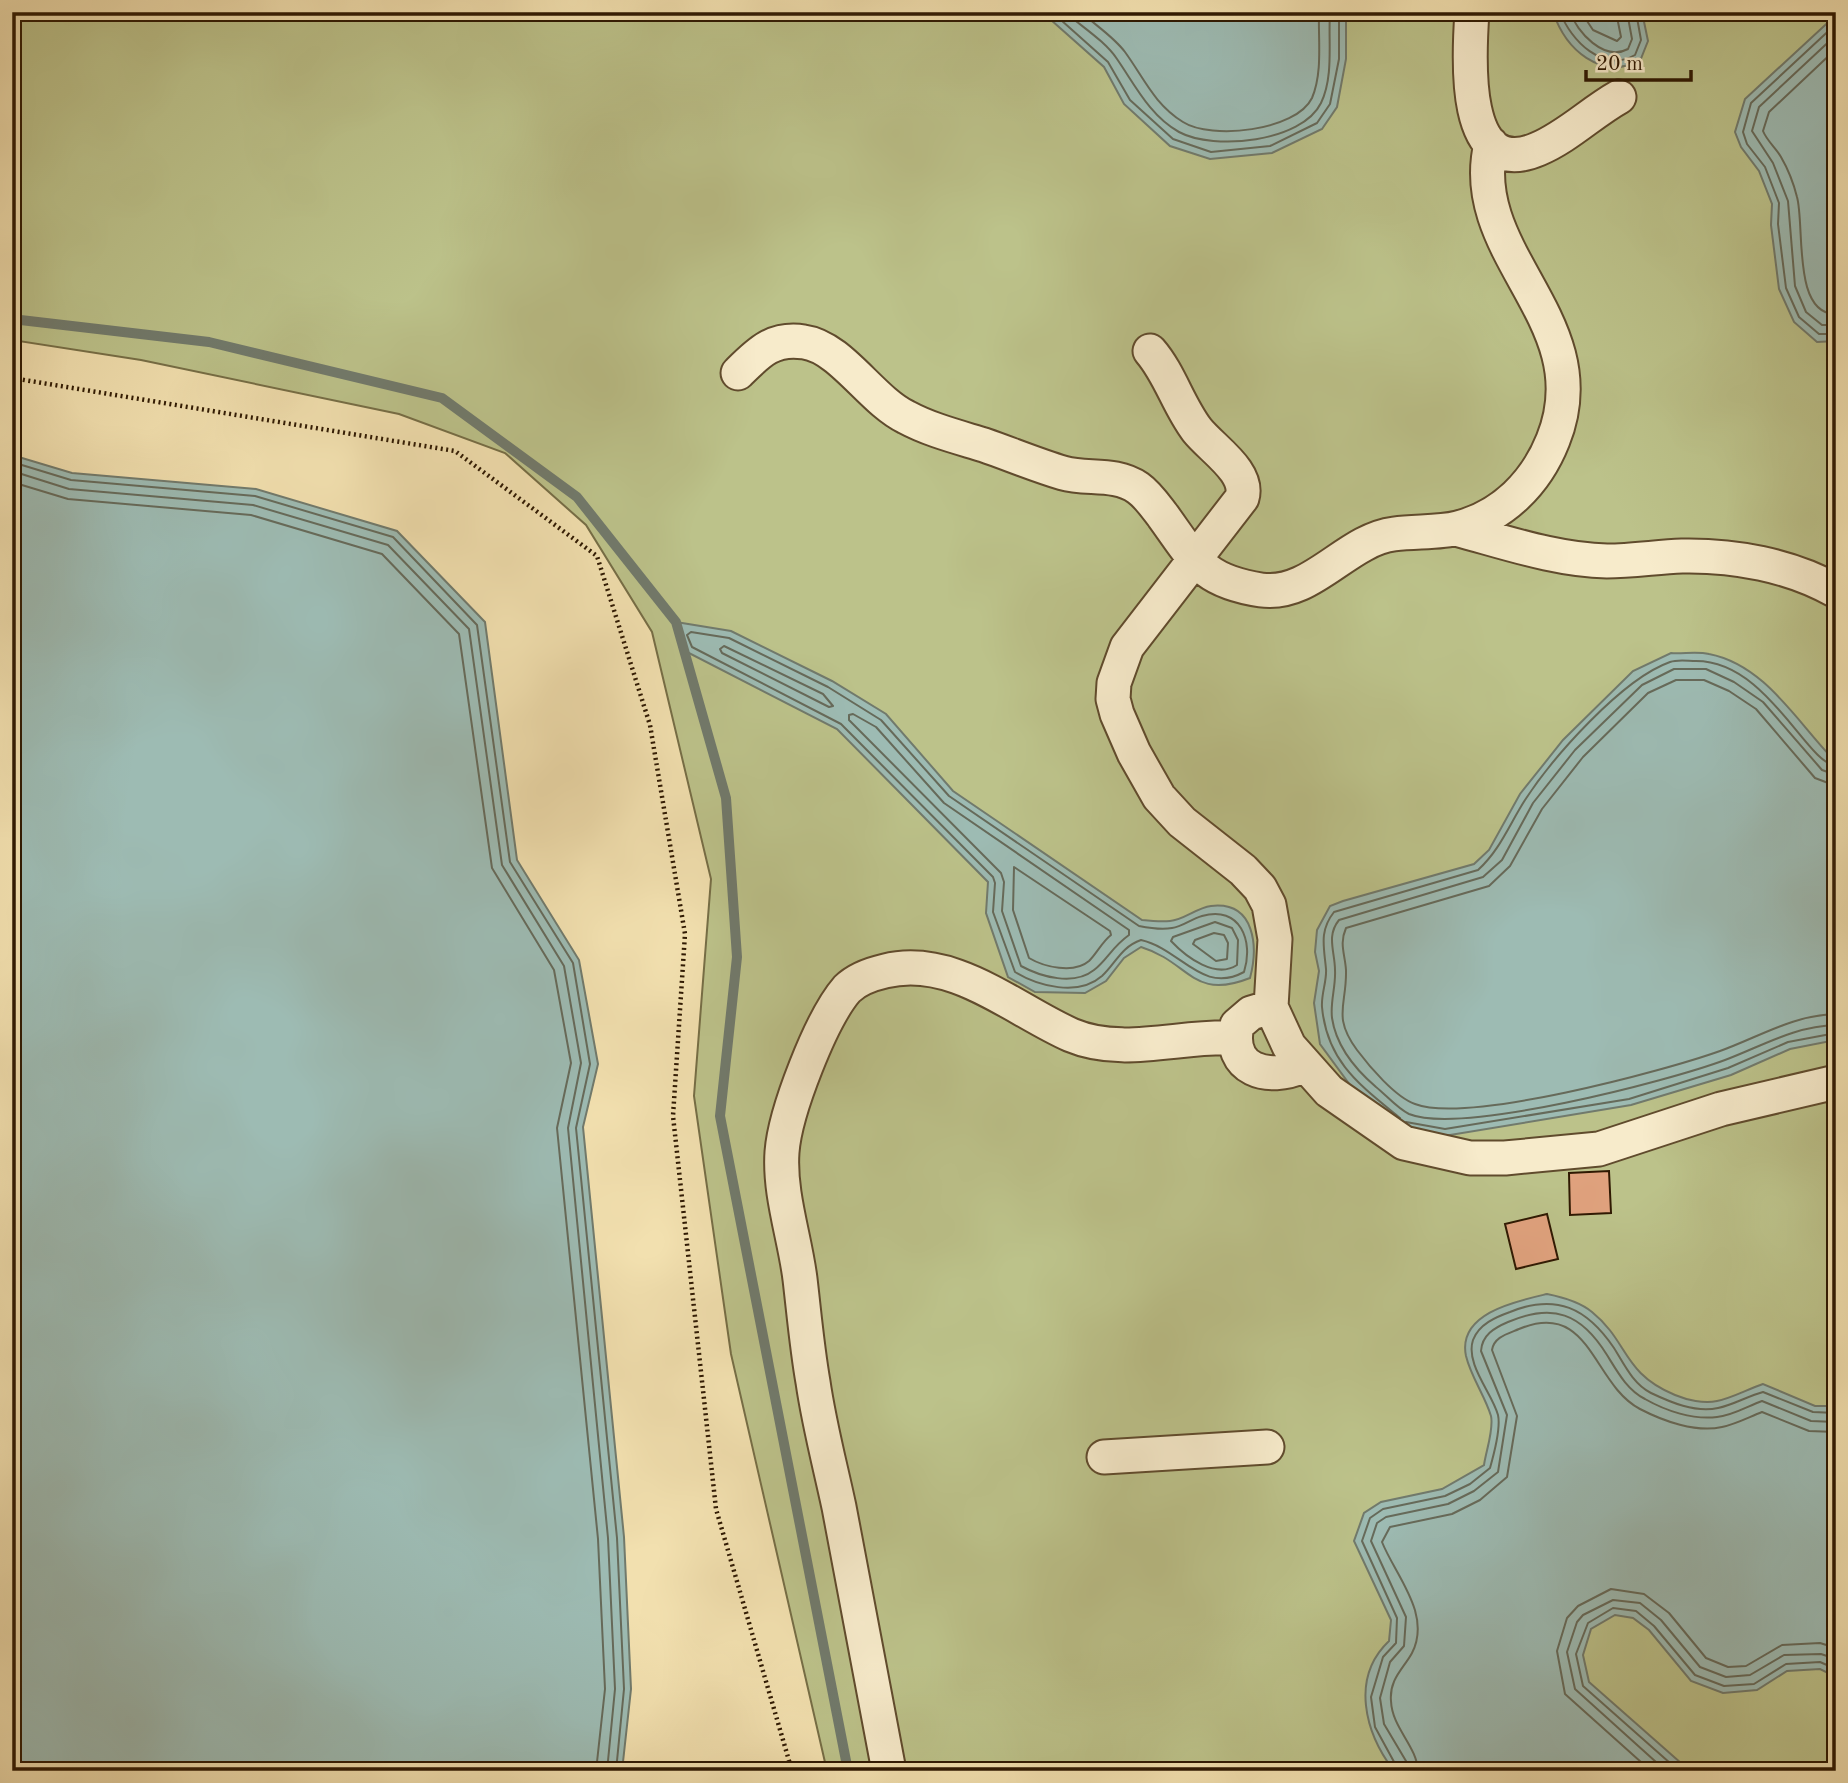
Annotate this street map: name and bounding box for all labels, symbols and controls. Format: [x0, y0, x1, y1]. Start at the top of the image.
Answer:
scale bar [1586, 38, 1690, 82]
text: 20 m [1596, 54, 1643, 75]

